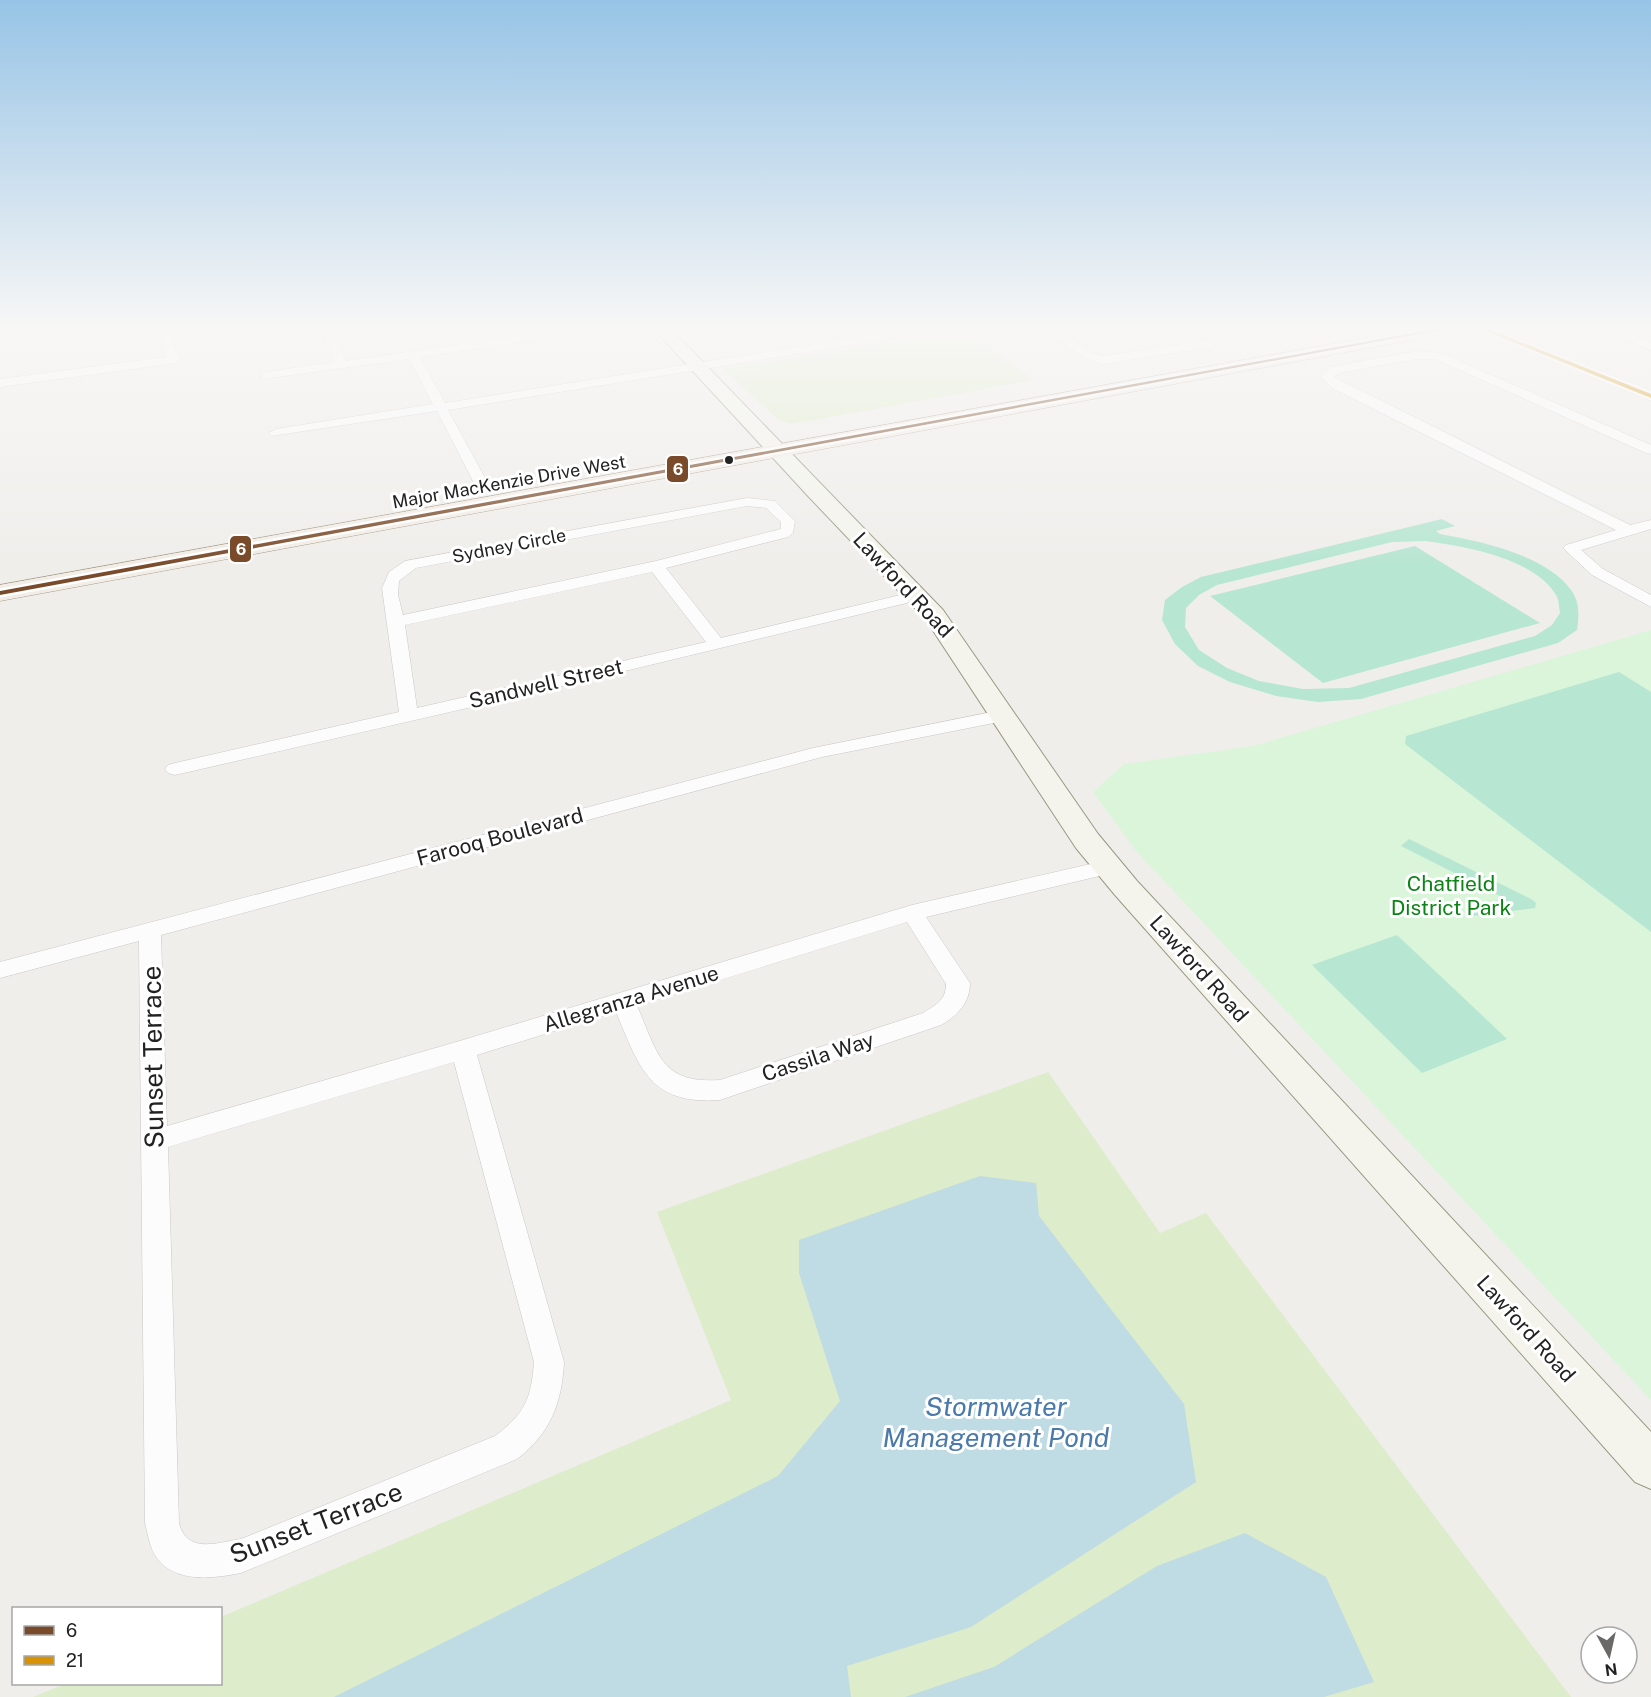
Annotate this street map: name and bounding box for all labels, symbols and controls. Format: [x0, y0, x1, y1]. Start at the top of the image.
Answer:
street label: Major MacKenzie Drive West [390, 451, 627, 512]
unlabelled marker [723, 454, 735, 466]
line badge: 6 [666, 455, 689, 483]
text: 6 [673, 460, 683, 479]
street label: Sydney Circle [450, 524, 568, 567]
street label: Lawford Road [848, 527, 959, 643]
line badge: 6 [229, 535, 252, 563]
text: 6 [236, 540, 246, 559]
street label: Sandwell Street [467, 654, 625, 713]
street label: Farooq Boulevard [414, 802, 586, 871]
park label: Chatfield District Park [1391, 871, 1512, 920]
street label: Lawford Road [1145, 910, 1254, 1027]
street label: Allegranza Avenue [540, 960, 722, 1037]
street label: Sunset Terrace [135, 965, 170, 1149]
street label: Cassila Way [759, 1027, 877, 1086]
street label: Lawford Road [1472, 1270, 1581, 1387]
water label: Stormwater Management Pond [883, 1390, 1110, 1453]
street label: Sunset Terrace [225, 1475, 407, 1570]
legend [12, 1607, 222, 1685]
text: 6 [66, 1620, 77, 1641]
north arrow [1579, 1625, 1639, 1685]
text: 21 [66, 1650, 84, 1671]
text: N [1603, 1659, 1619, 1680]

